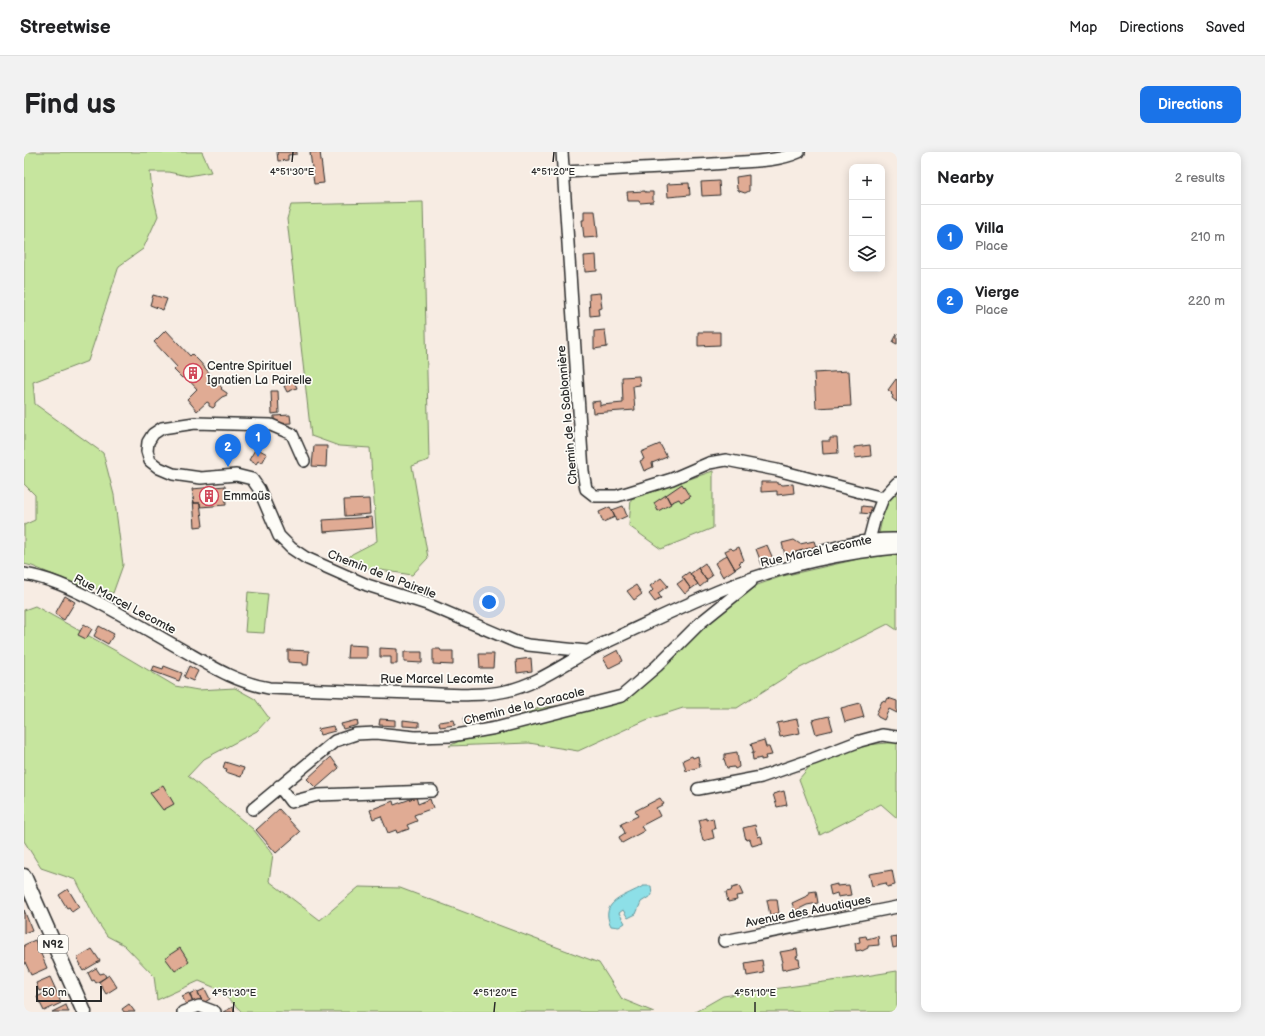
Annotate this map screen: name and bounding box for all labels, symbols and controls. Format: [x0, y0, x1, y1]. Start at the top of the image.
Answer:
text: Streetwise [20, 16, 111, 39]
text: Map [1069, 19, 1097, 36]
text: Directions [1119, 19, 1184, 36]
text: Saved [1206, 19, 1245, 36]
button: Directions [1140, 86, 1241, 123]
text: Find us [24, 88, 116, 121]
map controls [849, 164, 885, 272]
button: + [849, 164, 885, 200]
text: 4°51'30"E [270, 166, 315, 178]
text: 4°51'20"E [531, 166, 576, 178]
text: Nearby [937, 168, 994, 188]
text: 2 results [1175, 170, 1225, 186]
button: − [849, 200, 885, 236]
text: Villa [975, 219, 1004, 238]
text: 1 [947, 229, 953, 245]
text: 210 m [1191, 229, 1225, 245]
button: layers [849, 236, 885, 272]
text: Place [975, 238, 1008, 254]
text: Vierge [975, 283, 1019, 302]
text: 2 [946, 293, 954, 309]
text: 220 m [1188, 293, 1225, 309]
text: Place [975, 302, 1008, 318]
street label: Chemin de la Sablonnière [554, 345, 581, 485]
place label: Centre Spirituel Ignatien La Pairelle [207, 359, 312, 388]
building icon: Centre Spirituel Ignatien La Pairelle [182, 362, 204, 384]
pin: 1 [245, 424, 271, 457]
pin: 2 [215, 434, 241, 467]
building icon: Emmaüs [198, 485, 220, 507]
place label: Emmaüs [223, 489, 270, 504]
street label: Rue Marcel Lecomte [759, 532, 873, 571]
street label: Chemin de la Pairelle [325, 547, 438, 602]
street label: Rue Marcel Lecomte [71, 571, 178, 638]
your location [479, 592, 499, 612]
street label: Rue Marcel Lecomte [380, 672, 494, 687]
street label: Chemin de la Caracole [462, 684, 586, 729]
street label: Avenue des Aduatiques [744, 892, 872, 931]
road number: N92 [38, 935, 68, 953]
scale bar [36, 984, 102, 1003]
text: 50 m [42, 986, 67, 999]
text: 4°51'30"E [212, 987, 257, 999]
text: 4°51'20"E [473, 987, 518, 999]
text: 4°51'10"E [734, 987, 777, 999]

